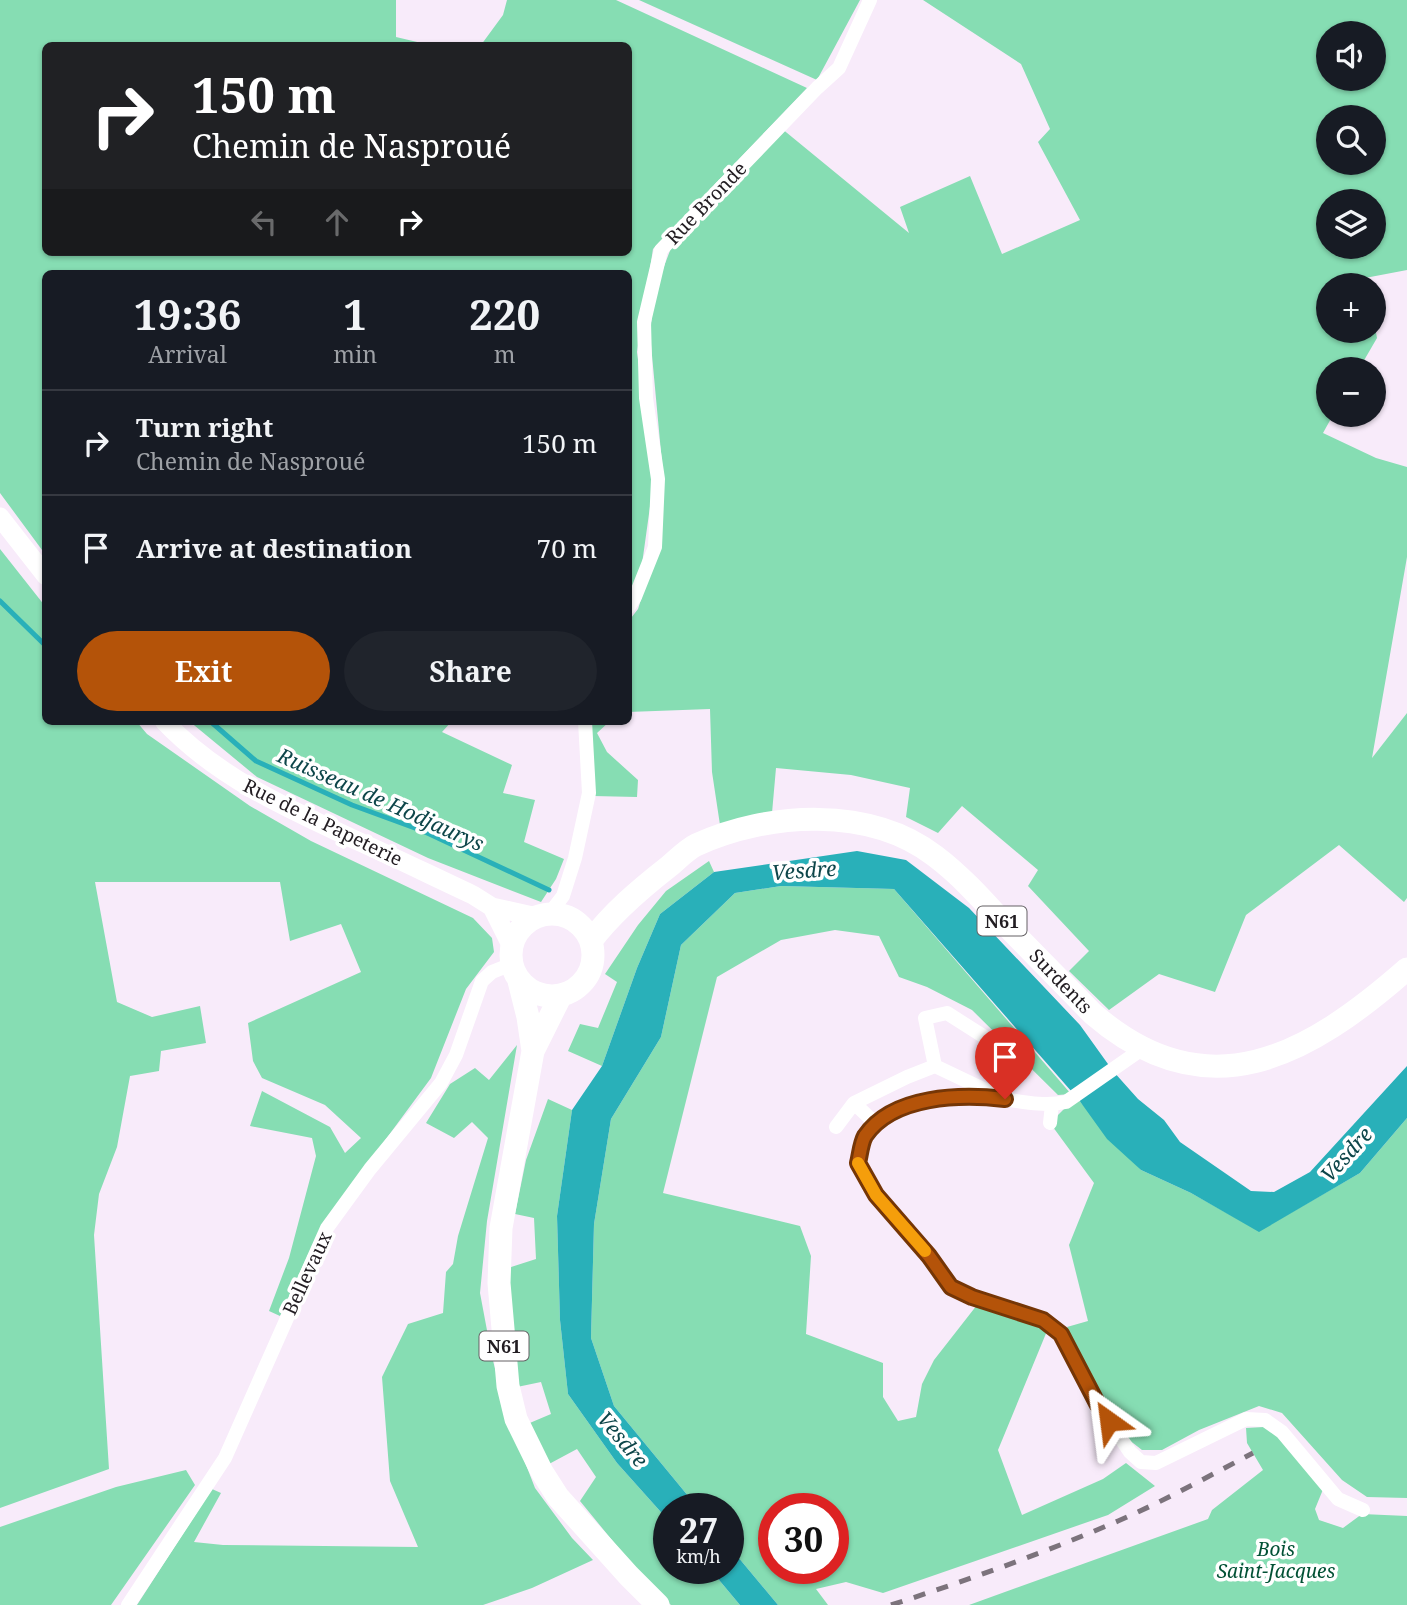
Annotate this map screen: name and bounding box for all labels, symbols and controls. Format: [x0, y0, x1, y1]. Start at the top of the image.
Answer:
map controls [1316, 21, 1386, 427]
button: sound [1316, 21, 1386, 91]
text: 150 m [192, 61, 336, 127]
icon: right [77, 70, 168, 161]
button: search [1316, 105, 1386, 175]
text: Chemin de Nasproué [192, 124, 511, 167]
street label: Rue Bronde [660, 156, 752, 250]
button: layers [1316, 189, 1386, 259]
icon: left [245, 203, 283, 241]
icon: ahead [318, 203, 356, 241]
icon: right [391, 203, 429, 241]
button: + [1316, 273, 1386, 343]
text: 19:36 [134, 285, 241, 342]
text: 1 [343, 285, 367, 342]
text: 220 [469, 285, 540, 342]
text: Arrival [148, 338, 227, 370]
text: min [333, 338, 377, 370]
text: m [494, 338, 515, 370]
button: − [1316, 357, 1386, 427]
text: Turn right [136, 409, 273, 445]
icon: right [77, 424, 115, 462]
text: 150 m [522, 425, 597, 461]
text: Chemin de Nasproué [136, 445, 365, 477]
icon: arrive [77, 529, 115, 567]
text: Arrive at destination [136, 530, 412, 566]
text: 70 m [537, 530, 597, 566]
button: Exit [77, 631, 330, 711]
button: Share [344, 631, 597, 711]
water label: Ruisseau de Hodjaurys [272, 740, 489, 857]
street label: Rue de la Papeterie [239, 772, 407, 872]
water label: Vesdre [771, 854, 837, 886]
road number: N61 [978, 906, 1026, 936]
street label: Surdents [1024, 943, 1098, 1019]
pin [975, 1027, 1035, 1099]
icon: arrive [986, 1038, 1024, 1076]
water label: Vesdre [1314, 1121, 1378, 1187]
street label: Bellevaux [276, 1227, 338, 1319]
road number: N61 [480, 1331, 528, 1360]
position arrow [1072, 1384, 1146, 1458]
water label: Vesdre [591, 1405, 655, 1473]
speed limit sign: 30 [758, 1493, 849, 1584]
text: 27 [679, 1506, 718, 1553]
park label: Bois Saint-Jacques [1217, 1536, 1335, 1584]
text: km/h [676, 1544, 721, 1568]

